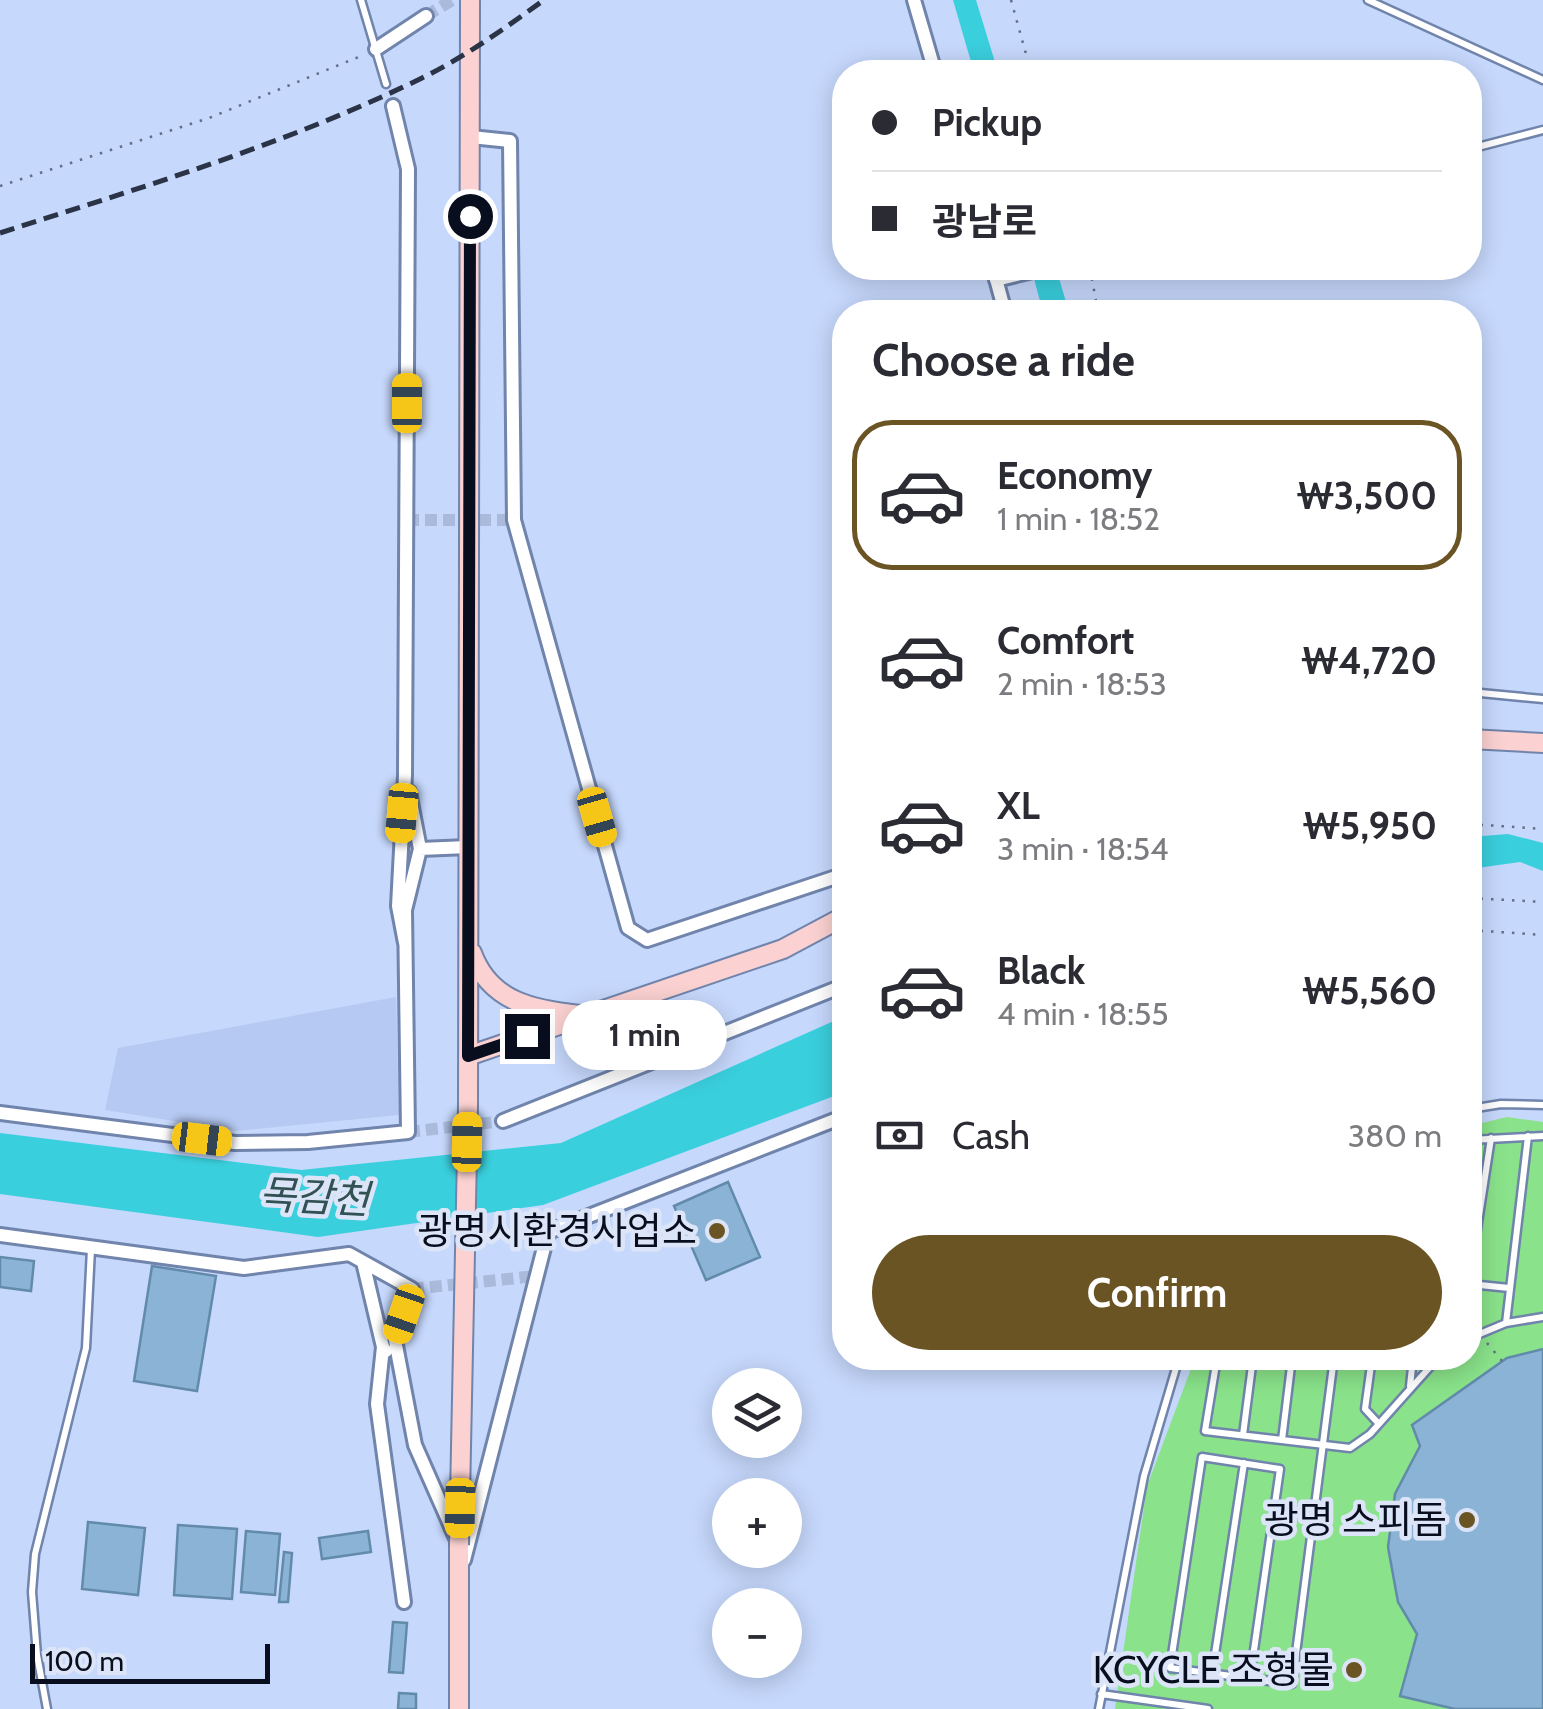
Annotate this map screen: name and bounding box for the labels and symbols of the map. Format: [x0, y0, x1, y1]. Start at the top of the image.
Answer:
route start [448, 194, 493, 239]
car [392, 373, 422, 433]
car [384, 782, 420, 844]
car [574, 784, 620, 850]
callout: 1 min [562, 1001, 727, 1071]
route end [505, 1014, 550, 1059]
car [451, 1112, 483, 1172]
car [170, 1120, 234, 1158]
water label: 목감천 [258, 1169, 375, 1224]
place label: 광명시환경사업소 [417, 1207, 697, 1254]
marker: 광명시환경사업소 [706, 1220, 728, 1242]
car [380, 1281, 428, 1347]
car [444, 1478, 476, 1538]
place label: 광명 스피돔 [1264, 1496, 1447, 1543]
marker: 광명 스피돔 [1456, 1509, 1478, 1531]
scale bar [30, 1639, 270, 1684]
place label: KCYCLE 조형물 [1093, 1646, 1334, 1693]
marker: KCYCLE 조형물 [1343, 1659, 1365, 1681]

